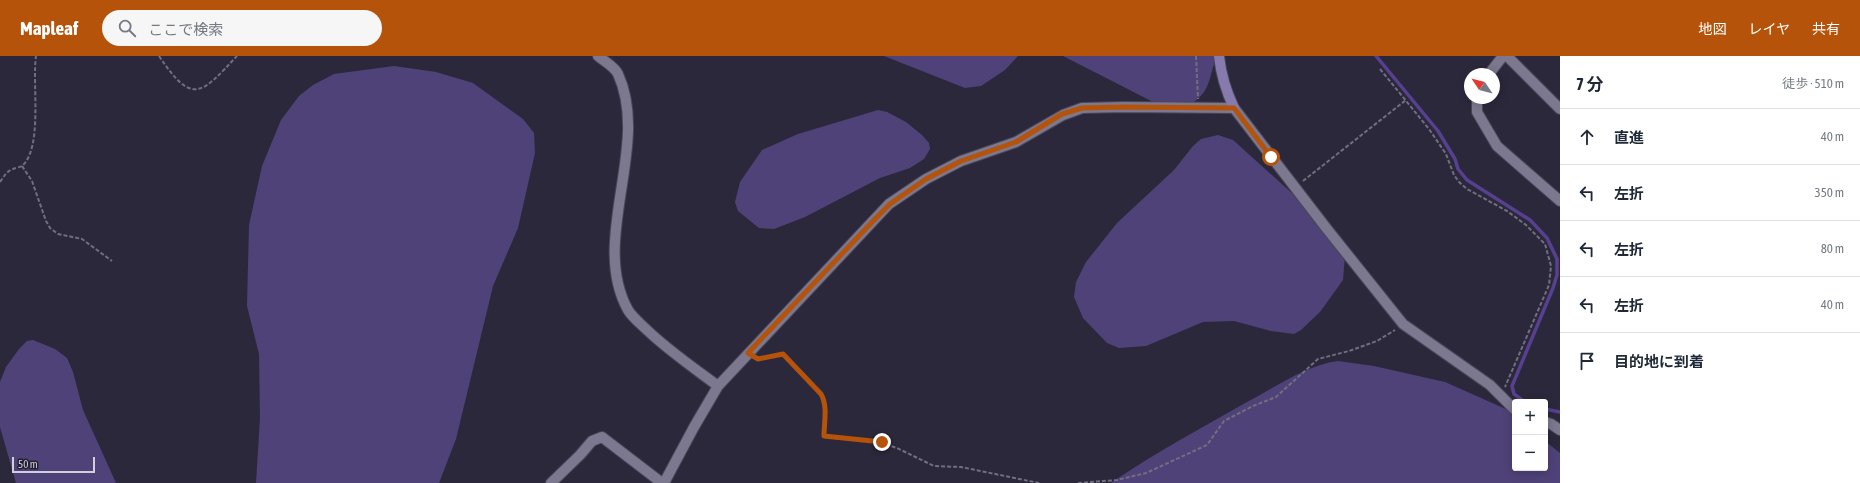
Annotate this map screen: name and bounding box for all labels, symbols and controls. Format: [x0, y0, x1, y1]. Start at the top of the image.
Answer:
search box [102, 10, 382, 46]
text: Mapleaf [20, 17, 78, 39]
icon: search [116, 17, 138, 39]
text: ここで検索 [148, 21, 223, 38]
text: 地図 [1698, 21, 1726, 37]
text: レイヤ [1748, 21, 1790, 37]
text: 共有 [1812, 21, 1840, 37]
north arrow [1464, 68, 1500, 104]
text: 7 分 [1576, 74, 1603, 94]
text: 徒歩 · 510 m [1782, 76, 1844, 91]
icon: ahead [1576, 126, 1598, 148]
text: 直進 [1614, 129, 1644, 146]
text: 40 m [1821, 129, 1844, 144]
route start [1262, 148, 1280, 166]
icon: left [1576, 182, 1598, 204]
text: 左折 [1614, 185, 1644, 202]
text: 350 m [1815, 185, 1844, 200]
icon: left [1576, 238, 1598, 260]
text: 左折 [1614, 241, 1644, 258]
text: 80 m [1821, 241, 1844, 256]
icon: left [1576, 294, 1598, 316]
text: 左折 [1614, 297, 1644, 314]
text: 40 m [1821, 297, 1844, 312]
icon: arrive [1576, 350, 1598, 372]
text: 目的地に到着 [1614, 353, 1704, 370]
map controls [1512, 399, 1548, 471]
button: + [1512, 399, 1548, 435]
route end [873, 433, 891, 451]
button: − [1512, 435, 1548, 471]
scale bar [12, 455, 95, 474]
text: 50 m [18, 458, 38, 470]

